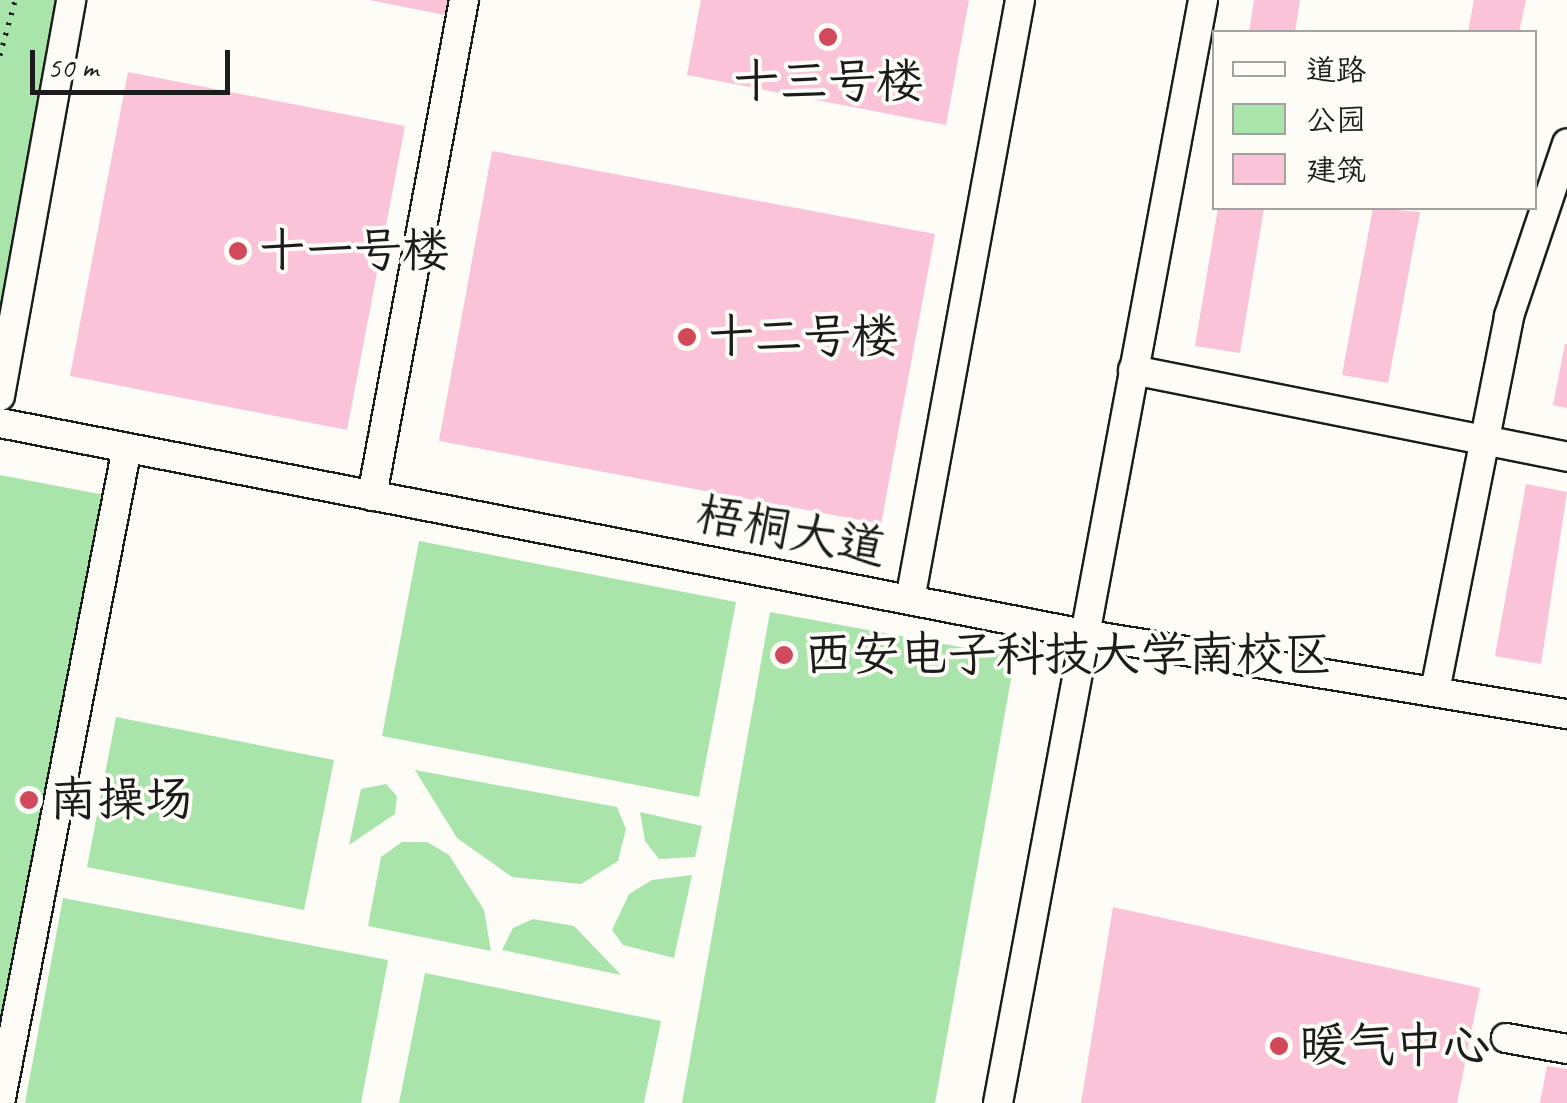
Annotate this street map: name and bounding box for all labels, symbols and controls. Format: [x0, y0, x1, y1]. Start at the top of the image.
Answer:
marker: 十三号楼 [817, 26, 839, 48]
scale bar [35, 30, 235, 92]
legend [1212, 30, 1537, 210]
text: 50 m [47, 48, 98, 86]
text: 道路 [1306, 51, 1366, 89]
place label: 十三号楼 [732, 53, 924, 111]
text: 公园 [1306, 101, 1366, 139]
text: 建筑 [1306, 151, 1366, 189]
place label: 十一号楼 [258, 222, 450, 280]
marker: 十一号楼 [227, 240, 249, 262]
place label: 十二号楼 [707, 308, 899, 366]
marker: 十二号楼 [676, 326, 698, 348]
street label: 梧桐大道 [691, 484, 891, 578]
place label: 西安电子科技大学南校区 [804, 626, 1332, 684]
marker: 西安电子科技大学南校区 [773, 644, 795, 666]
place label: 南操场 [49, 771, 193, 829]
marker: 南操场 [18, 789, 40, 811]
place label: 暖气中心 [1299, 1017, 1491, 1075]
marker: 暖气中心 [1268, 1035, 1290, 1057]

